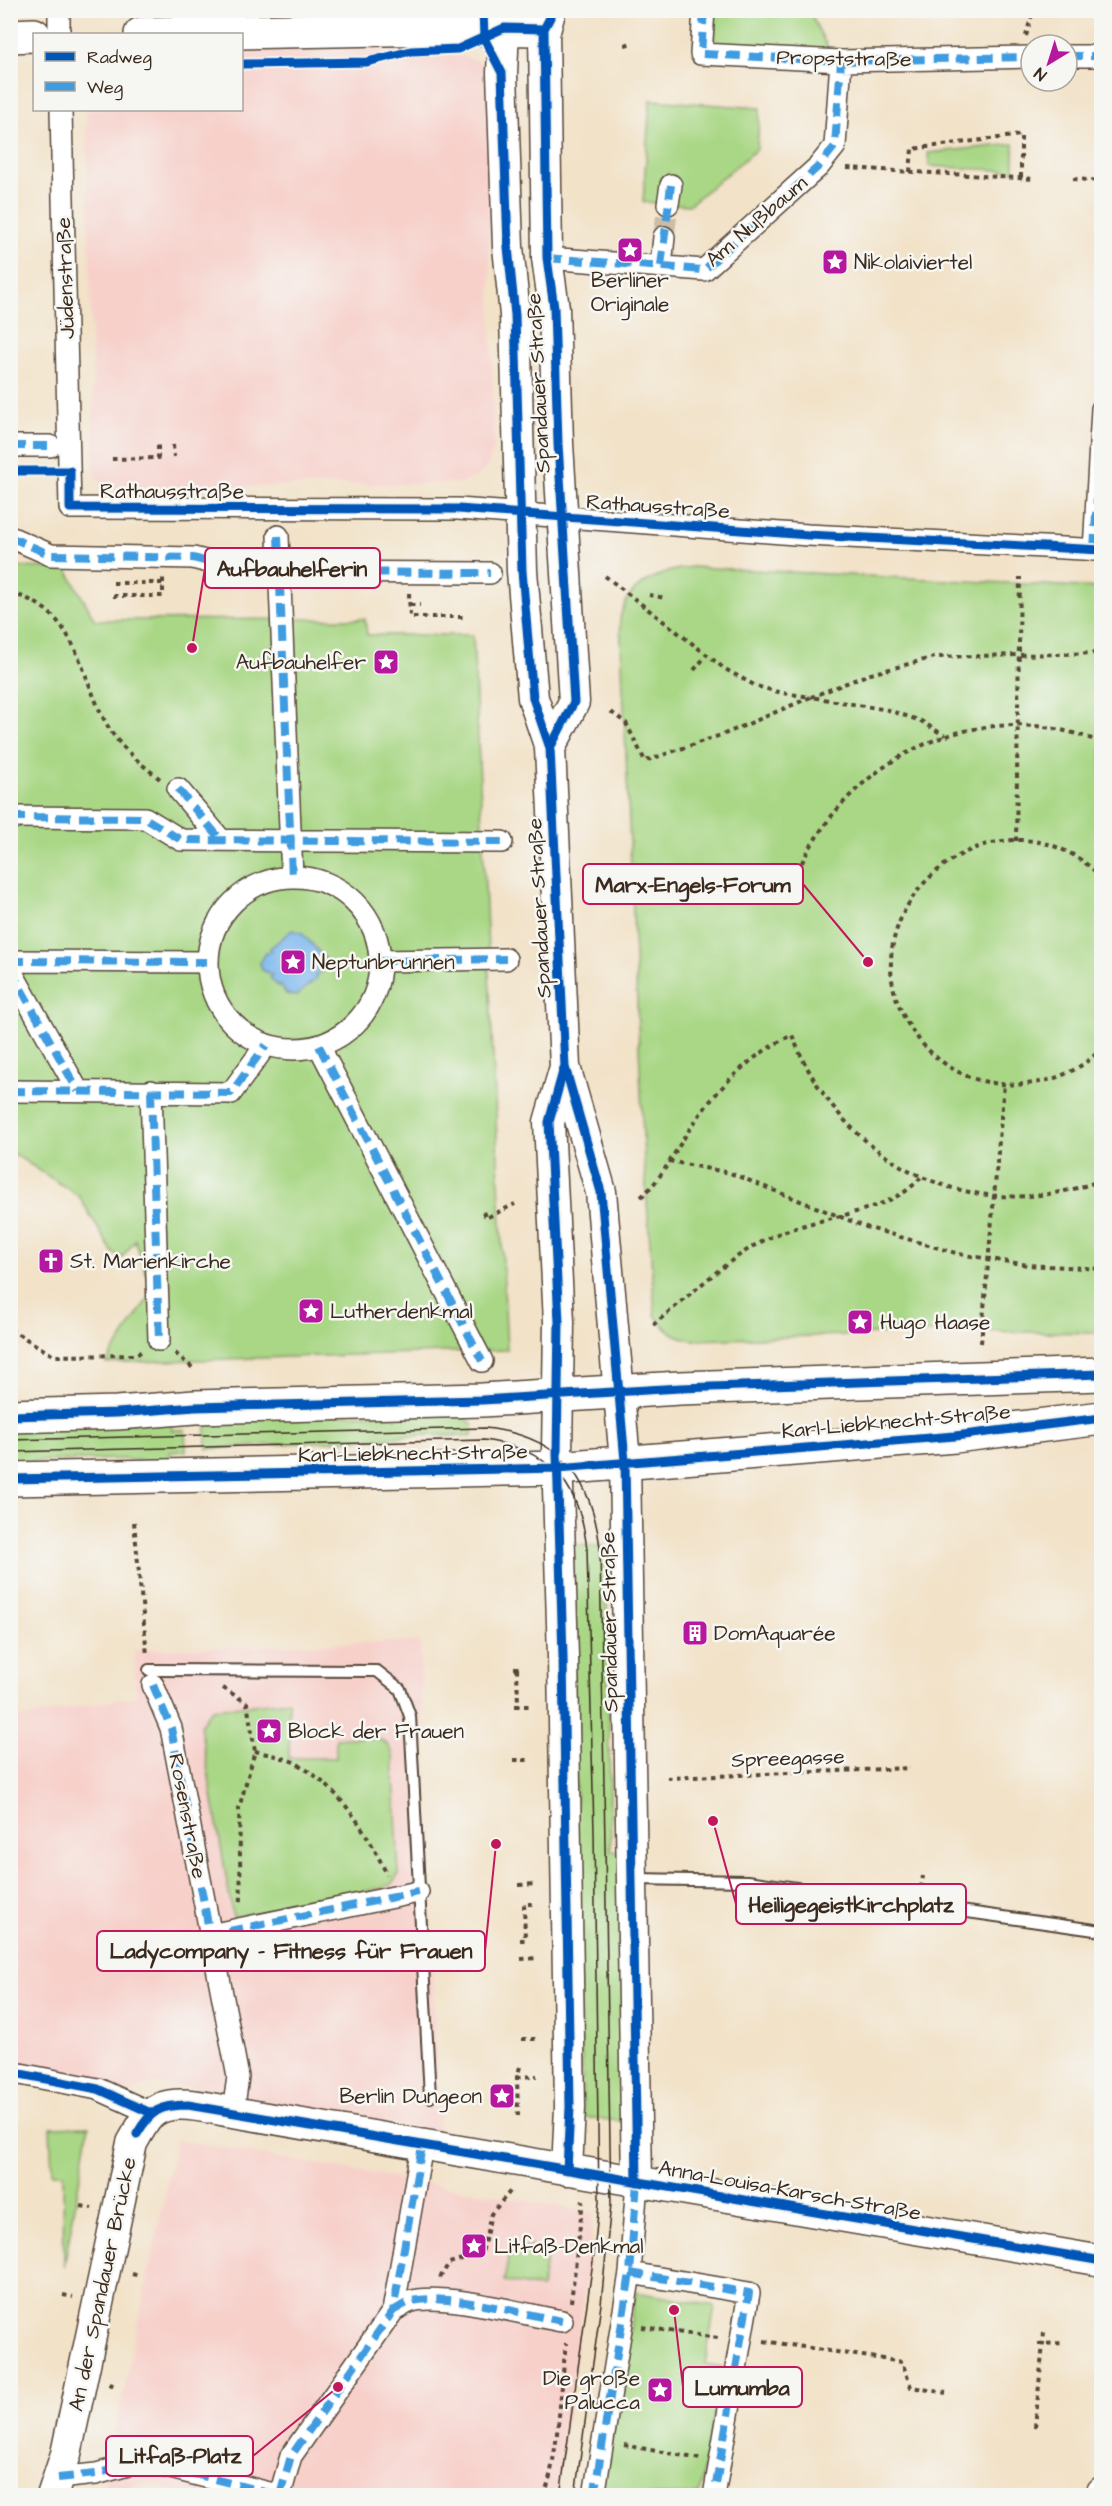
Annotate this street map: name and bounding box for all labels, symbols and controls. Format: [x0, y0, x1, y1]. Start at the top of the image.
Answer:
legend [33, 33, 243, 111]
north arrow [1019, 33, 1079, 93]
street label: Propststraße [776, 43, 912, 75]
text: Radweg [87, 45, 152, 71]
text: N [1030, 62, 1051, 86]
text: Weg [87, 75, 123, 101]
street label: Am Nußbaum [699, 169, 814, 274]
street label: Jüdenstraße [49, 217, 82, 339]
place icon: Berliner Originale [615, 235, 645, 265]
place icon: Nikolaiviertel [820, 247, 850, 277]
place label: Nikolaiviertel [854, 248, 972, 277]
place label: Berliner Originale [591, 266, 669, 321]
street label: Spandauer Straße [519, 292, 559, 474]
street label: Rathausstraße [100, 477, 244, 506]
street label: Rathausstraße [585, 487, 731, 526]
callout: Aufbauhelferin [205, 548, 380, 588]
text: Aufbauhelferin [217, 554, 367, 585]
place icon: Aufbauhelfer [371, 647, 401, 677]
place label: Aufbauhelfer [236, 648, 366, 677]
street label: Spandauer Straße [520, 817, 560, 999]
callout: Marx-Engels-Forum [583, 864, 803, 904]
text: Marx-Engels-Forum [595, 870, 792, 902]
place icon: Neptunbrunnen [278, 947, 308, 977]
place label: Neptunbrunnen [312, 948, 455, 978]
church icon: St. Marienkirche [36, 1246, 66, 1276]
place label: St. Marienkirche [70, 1247, 231, 1276]
place icon: Lutherdenkmal [296, 1296, 326, 1326]
place label: Lutherdenkmal [330, 1297, 473, 1326]
place icon: Hugo Haase [845, 1307, 875, 1337]
place label: Hugo Haase [880, 1308, 990, 1339]
street label: Karl-Liebknecht-Straße [780, 1397, 1012, 1446]
street label: Karl-Liebknecht-Straße [298, 1437, 528, 1470]
street label: Spandauer Straße [593, 1532, 627, 1712]
building icon: DomAquarée [680, 1618, 710, 1648]
place label: DomAquarée [714, 1619, 836, 1648]
place icon: Block der Frauen [254, 1716, 284, 1746]
place label: Block der Frauen [288, 1717, 464, 1746]
street label: Spreegasse [731, 1742, 845, 1777]
street label: Rosenstraße [161, 1751, 214, 1881]
callout: Heiligegeistkirchplatz [736, 1884, 966, 1924]
text: Heiligegeistkirchplatz [748, 1890, 955, 1922]
callout: Ladycompany - Fitness für Frauen [97, 1931, 485, 1971]
text: Ladycompany - Fitness für Frauen [109, 1936, 473, 1969]
place icon: Berlin Dungeon [487, 2081, 517, 2111]
place label: Berlin Dungeon [339, 2082, 482, 2113]
street label: Anna-Louisa-Karsch-Straße [656, 2153, 923, 2228]
street label: An der Spandauer Brücke [61, 2154, 145, 2414]
place icon: Litfaß-Denkmal [459, 2231, 489, 2261]
place label: Litfaß-Denkmal [494, 2232, 644, 2261]
place label: Die große Palucca [543, 2364, 640, 2417]
callout: Lumumba [683, 2367, 802, 2407]
text: Lumumba [694, 2373, 790, 2404]
place icon: Die große Palucca [645, 2375, 675, 2405]
callout: Litfaß-Platz [106, 2436, 253, 2476]
text: Litfaß-Platz [119, 2441, 242, 2472]

